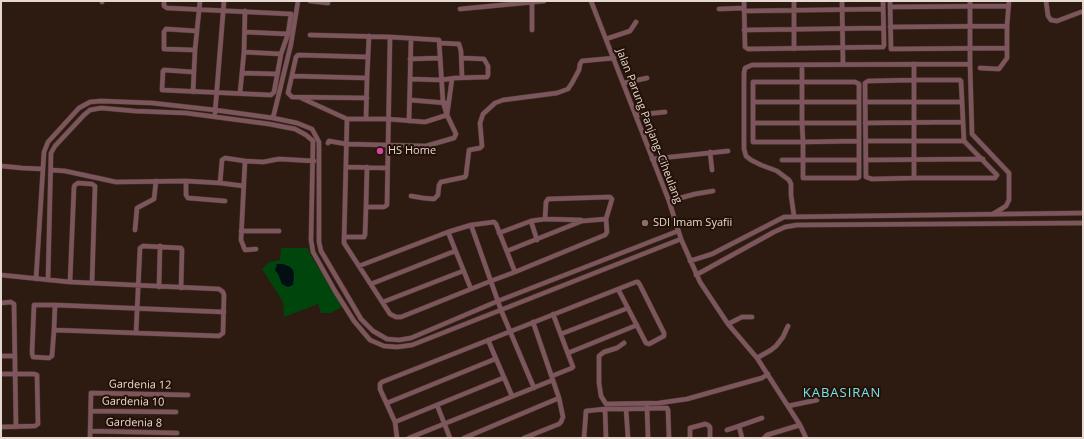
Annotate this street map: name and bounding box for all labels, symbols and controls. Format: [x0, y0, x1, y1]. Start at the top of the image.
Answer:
street label: Jalan Parung Panjang–Ciheulang [613, 47, 685, 205]
place label: HS Home [388, 144, 436, 158]
marker: HS Home [375, 146, 385, 156]
place label: SDI Imam Syafii [653, 216, 732, 230]
marker: SDI Imam Syafii [640, 218, 650, 228]
street label: Gardenia 12 [109, 378, 171, 392]
district label: KABASIRAN [803, 385, 881, 401]
street label: Gardenia 10 [102, 395, 164, 409]
street label: Gardenia 8 [106, 416, 162, 430]

